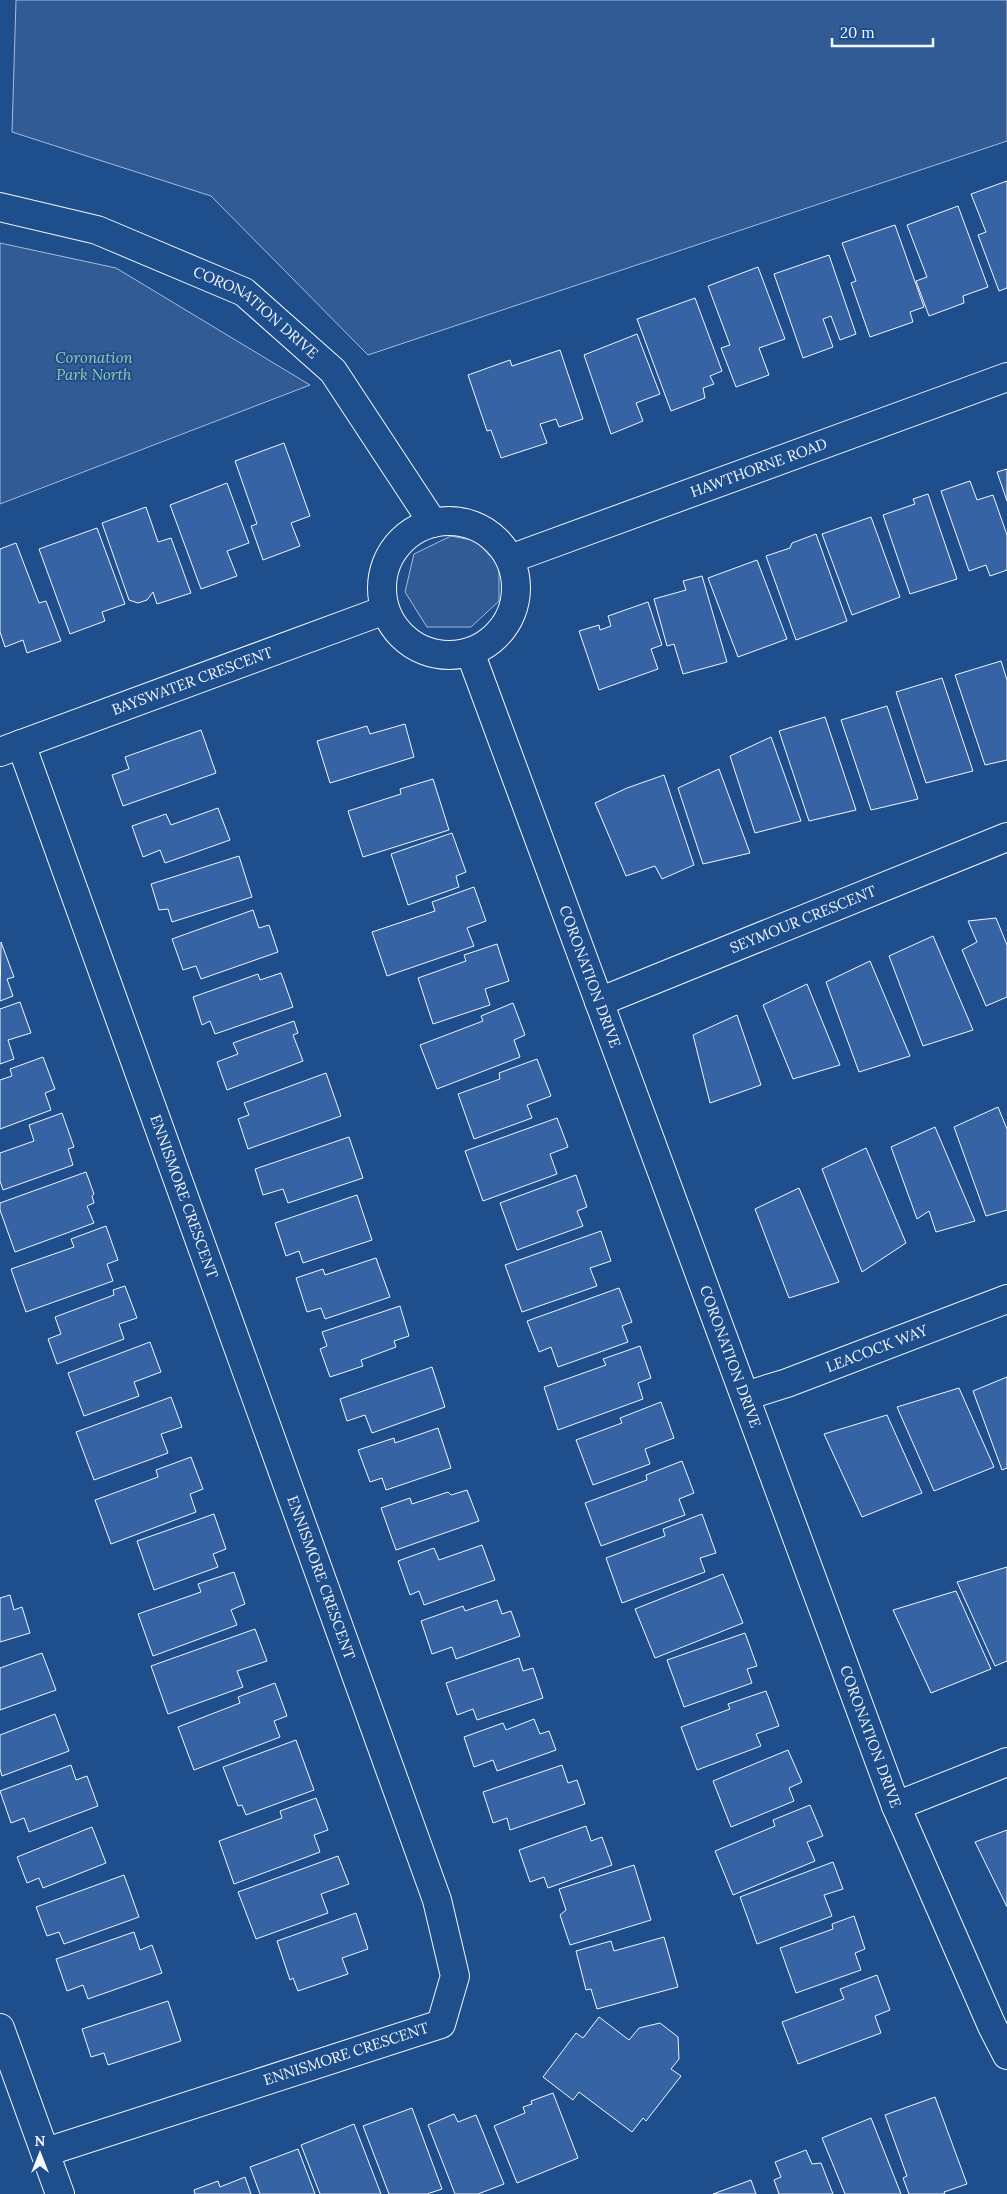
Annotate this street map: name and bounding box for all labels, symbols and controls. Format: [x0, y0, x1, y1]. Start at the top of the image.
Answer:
scale bar [832, 15, 933, 47]
text: 20 m [840, 23, 875, 42]
street label: CORONATION DRIVE [190, 262, 322, 362]
park label: Coronation Park North [55, 348, 133, 384]
street label: HAWTHORNE ROAD [688, 434, 830, 501]
street label: BAYSWATER CRESCENT [109, 642, 276, 719]
street label: SEYMOUR CRESCENT [727, 881, 879, 957]
street label: CORONATION DRIVE [555, 903, 625, 1050]
street label: ENNISMORE CRESCENT [146, 1112, 223, 1281]
street label: CORONATION DRIVE [696, 1283, 765, 1430]
street label: LEACOCK WAY [823, 1320, 930, 1376]
street label: ENNISMORE CRESCENT [283, 1493, 360, 1662]
street label: CORONATION DRIVE [836, 1663, 906, 1810]
street label: ENNISMORE CRESCENT [261, 2018, 431, 2089]
north arrow [15, 2129, 65, 2179]
text: N [35, 2132, 46, 2150]

